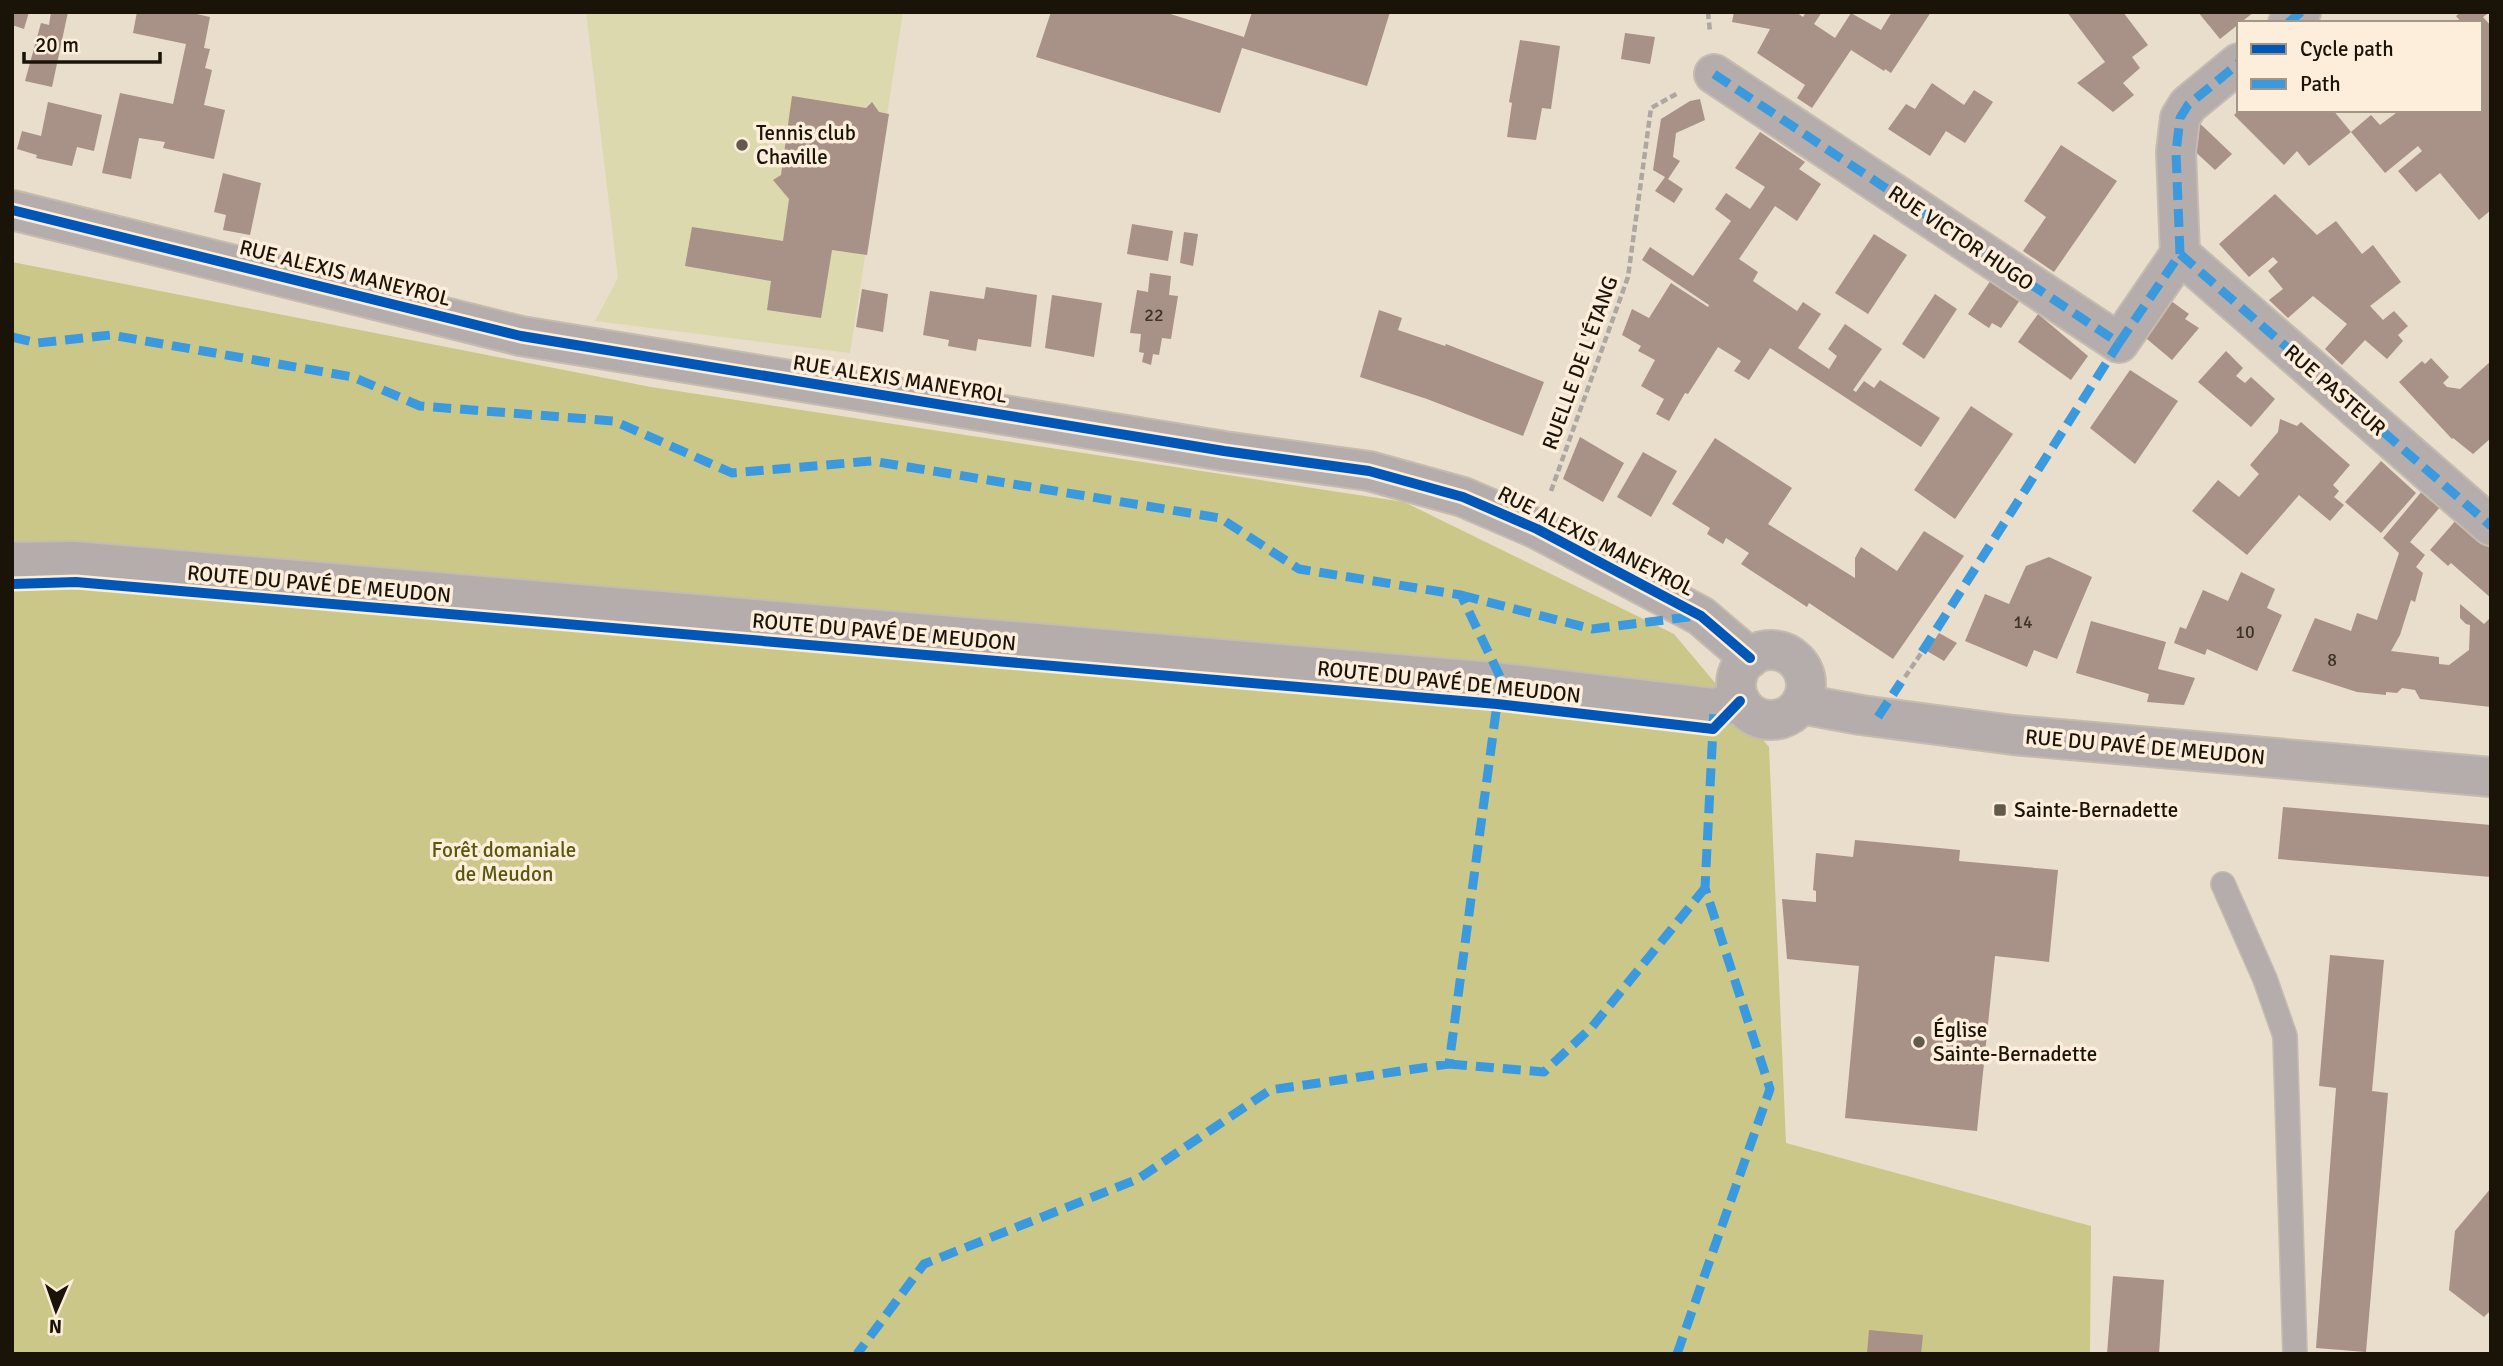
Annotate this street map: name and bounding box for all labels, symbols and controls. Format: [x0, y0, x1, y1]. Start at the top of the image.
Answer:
scale bar [24, 21, 161, 65]
legend [2237, 21, 2482, 112]
text: 20 m [35, 32, 79, 58]
text: Cycle path [2300, 36, 2394, 62]
text: Path [2300, 71, 2341, 97]
place label: Tennis club Chaville [756, 120, 856, 170]
marker: Tennis club Chaville [734, 137, 750, 153]
street label: RUE VICTOR HUGO [1883, 180, 2039, 296]
street label: RUE ALEXIS MANEYROL [237, 234, 453, 312]
street label: RUELLE DE L'ÉTANG [1536, 273, 1624, 453]
house number: 22 [1144, 304, 1164, 326]
street label: RUE PASTEUR [2279, 339, 2391, 441]
street label: RUE ALEXIS MANEYROL [791, 349, 1009, 409]
street label: RUE ALEXIS MANEYROL [1494, 480, 1699, 602]
street label: ROUTE DU PAVÉ DE MEUDON [186, 560, 452, 608]
street label: ROUTE DU PAVÉ DE MEUDON [751, 608, 1017, 656]
house number: 14 [2013, 611, 2033, 633]
house number: 10 [2235, 621, 2255, 643]
house number: 8 [2327, 649, 2337, 671]
street label: ROUTE DU PAVÉ DE MEUDON [1316, 655, 1582, 709]
street label: RUE DU PAVÉ DE MEUDON [2024, 724, 2266, 770]
place label: Sainte-Bernadette [2014, 797, 2178, 823]
marker: Sainte-Bernadette [1992, 802, 2008, 818]
park label: Forêt domaniale de Meudon [432, 837, 576, 887]
place label: Église Sainte-Bernadette [1933, 1017, 2097, 1067]
marker: Église Sainte-Bernadette [1911, 1034, 1927, 1050]
north arrow [21, 1275, 91, 1345]
text: N [48, 1314, 62, 1338]

